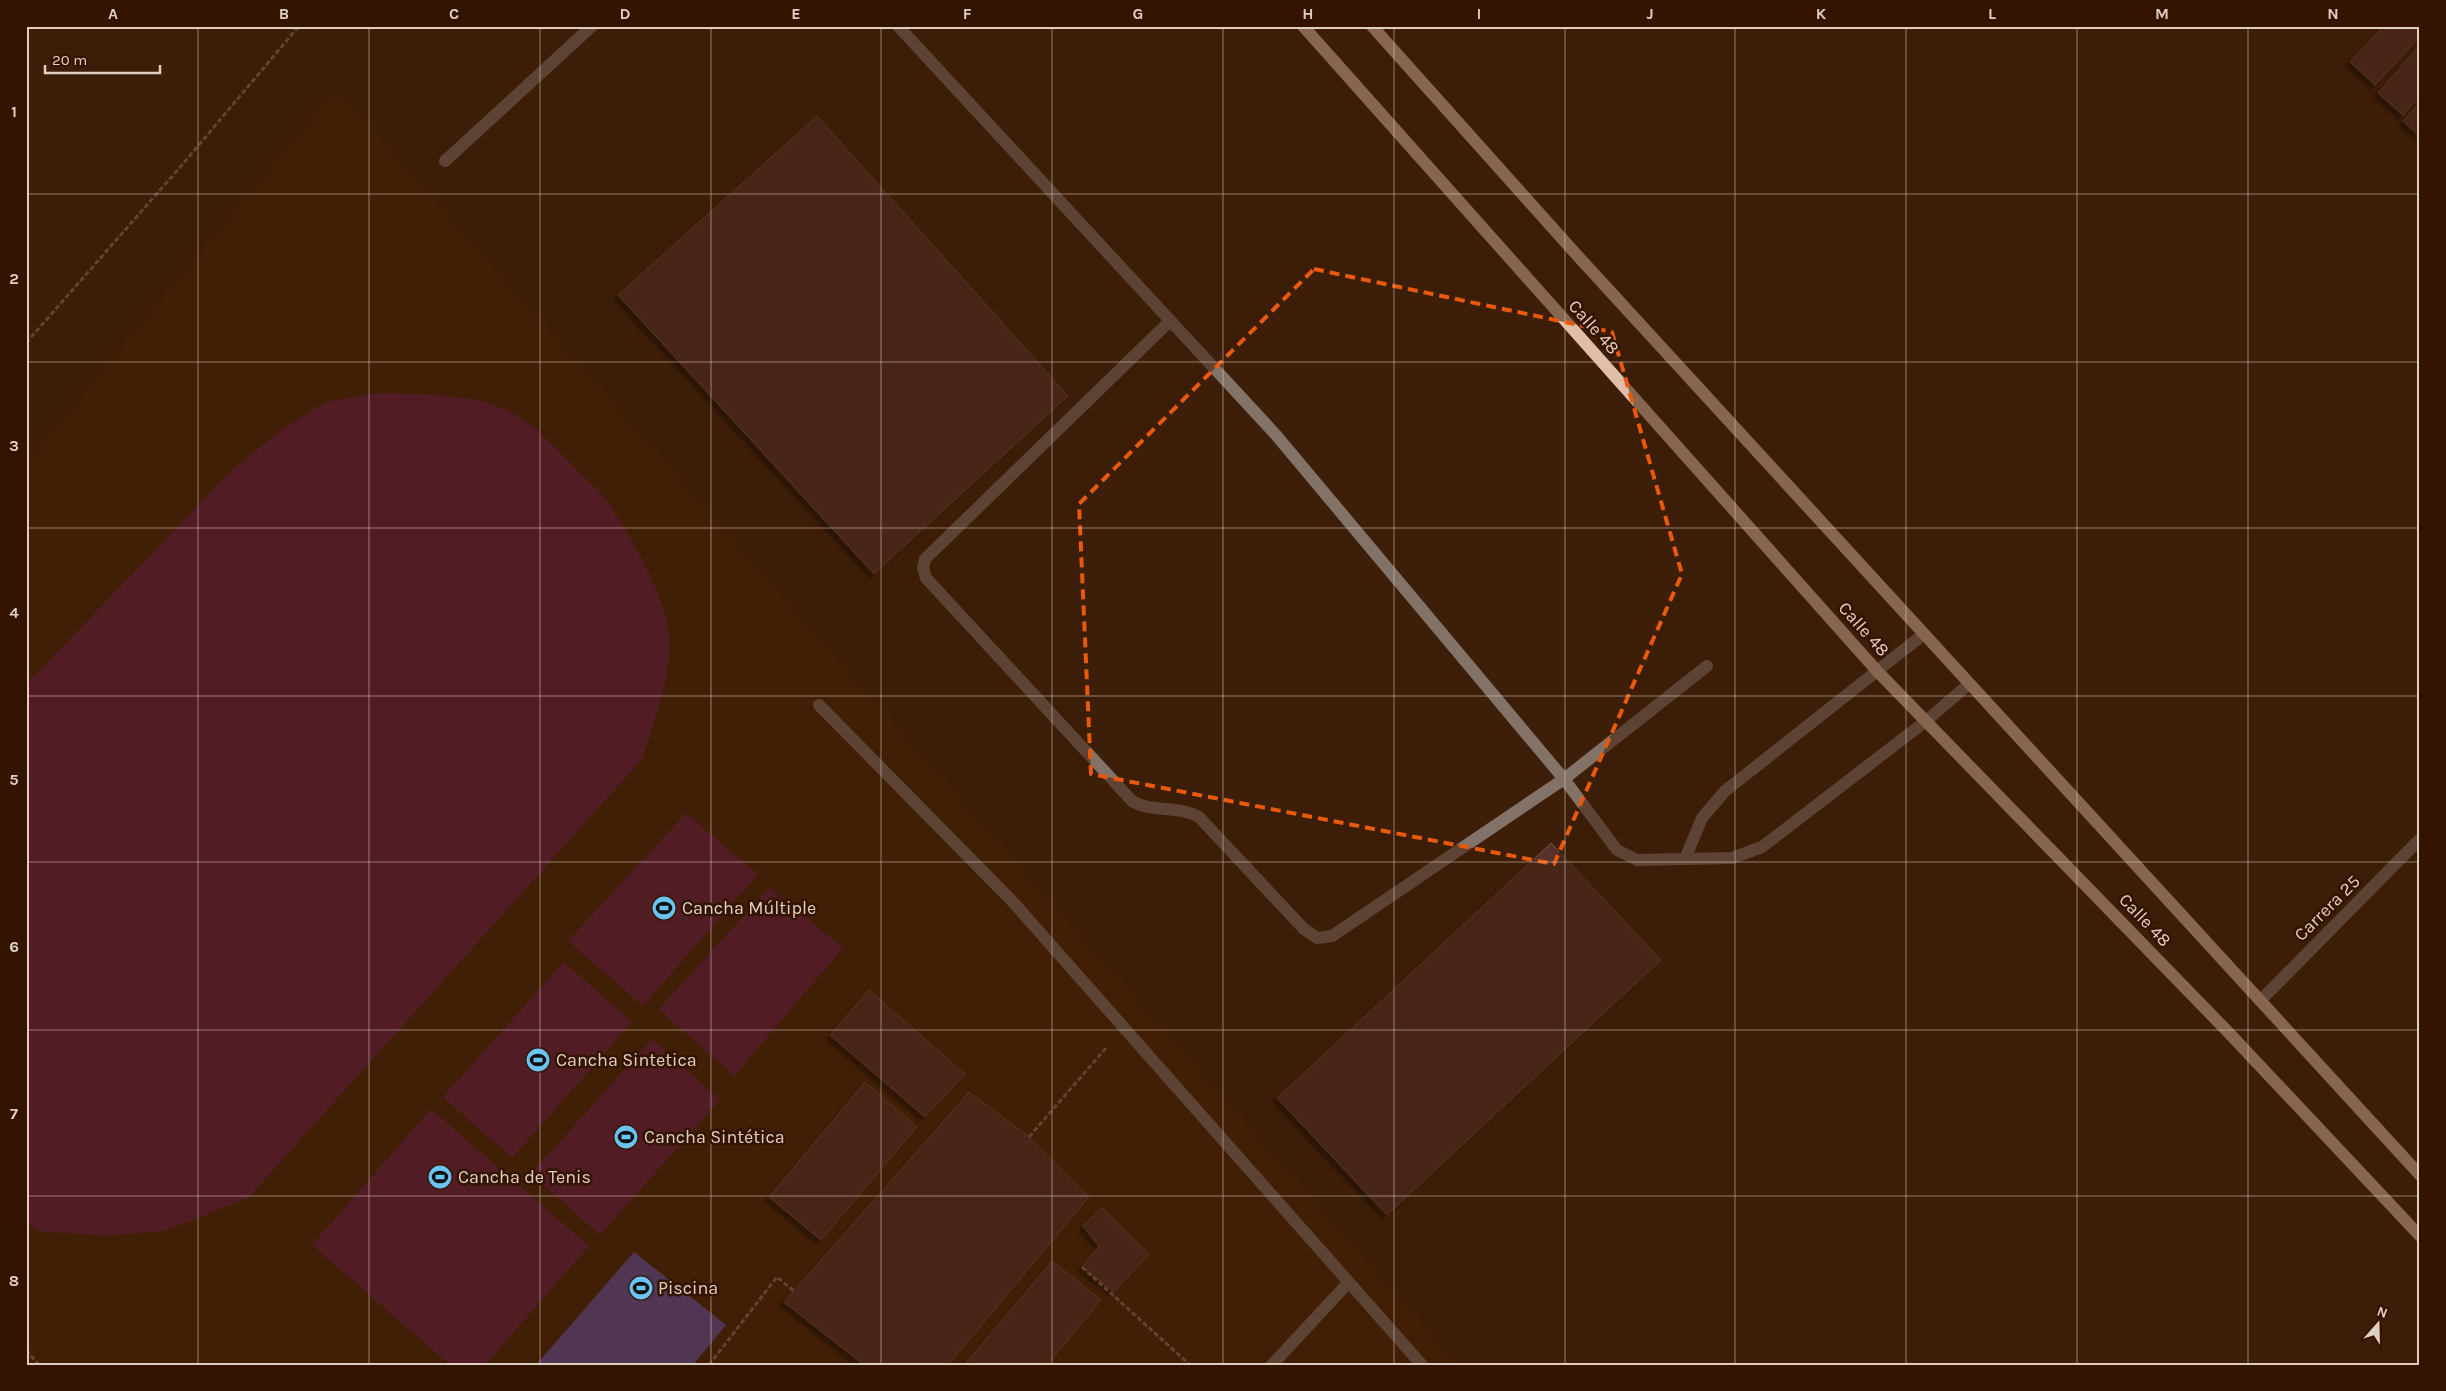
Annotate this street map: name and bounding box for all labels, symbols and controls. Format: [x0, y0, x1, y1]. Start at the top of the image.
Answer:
text: A [108, 4, 118, 23]
text: B [279, 4, 289, 23]
text: C [449, 4, 459, 23]
text: D [620, 4, 631, 23]
text: E [791, 4, 801, 23]
text: F [963, 4, 972, 23]
text: G [1133, 4, 1143, 23]
text: H [1302, 4, 1314, 23]
text: I [1477, 4, 1481, 23]
text: J [1646, 4, 1654, 23]
text: K [1816, 4, 1827, 23]
text: L [1988, 4, 1996, 23]
text: M [2155, 4, 2169, 23]
text: N [2327, 4, 2339, 23]
scale bar [45, 42, 160, 74]
text: 20 m [52, 51, 87, 69]
text: 1 [11, 102, 17, 121]
text: 2 [9, 269, 19, 288]
street label: Calle 48 [1564, 295, 1624, 359]
text: 3 [9, 436, 19, 455]
street label: Calle 48 [1834, 597, 1894, 661]
text: 4 [9, 603, 19, 622]
text: 5 [9, 770, 19, 789]
street label: Carrera 25 [2289, 870, 2365, 946]
street label: Calle 48 [2114, 889, 2176, 951]
sports icon: Cancha Múltiple [651, 895, 677, 921]
place label: Cancha Múltiple [682, 897, 816, 919]
text: 6 [9, 937, 19, 956]
sports icon: Cancha Sintetica [525, 1047, 551, 1073]
place label: Cancha Sintetica [556, 1049, 697, 1071]
text: 7 [10, 1104, 18, 1123]
sports icon: Cancha Sintética [613, 1124, 639, 1150]
place label: Cancha Sintética [644, 1126, 785, 1148]
sports icon: Cancha de Tenis [427, 1164, 453, 1190]
place label: Cancha de Tenis [458, 1166, 591, 1188]
text: 8 [9, 1271, 19, 1290]
sports icon: Piscina [628, 1275, 654, 1301]
place label: Piscina [658, 1277, 718, 1299]
north arrow [2354, 1298, 2404, 1348]
text: N [2375, 1303, 2390, 1322]

